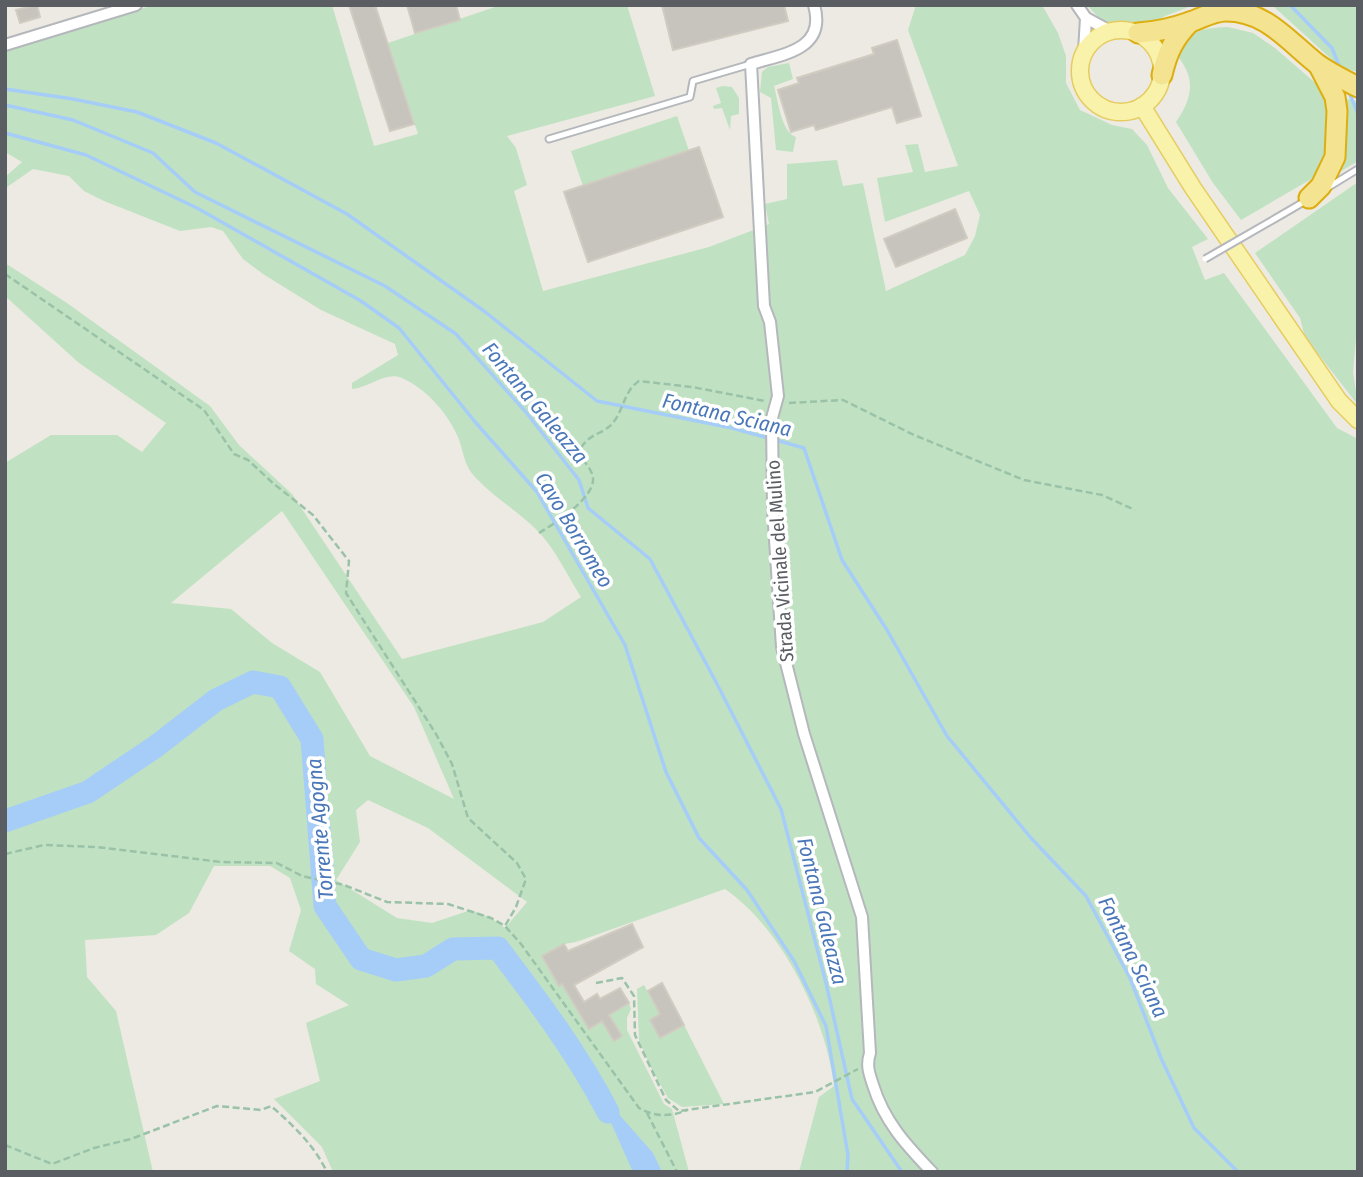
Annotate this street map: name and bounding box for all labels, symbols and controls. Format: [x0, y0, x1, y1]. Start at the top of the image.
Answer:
water label: Fontana Galeazza [477, 337, 593, 469]
water label: Fontana Sciana [660, 388, 794, 442]
street label: Strada Vicinale del Mulino [761, 459, 799, 663]
water label: Cavo Borromeo [529, 467, 619, 593]
water label: Torrente Agogna [301, 757, 339, 901]
water label: Fontana Galeazza [791, 835, 853, 987]
water label: Fontana Sciana [1092, 892, 1174, 1022]

